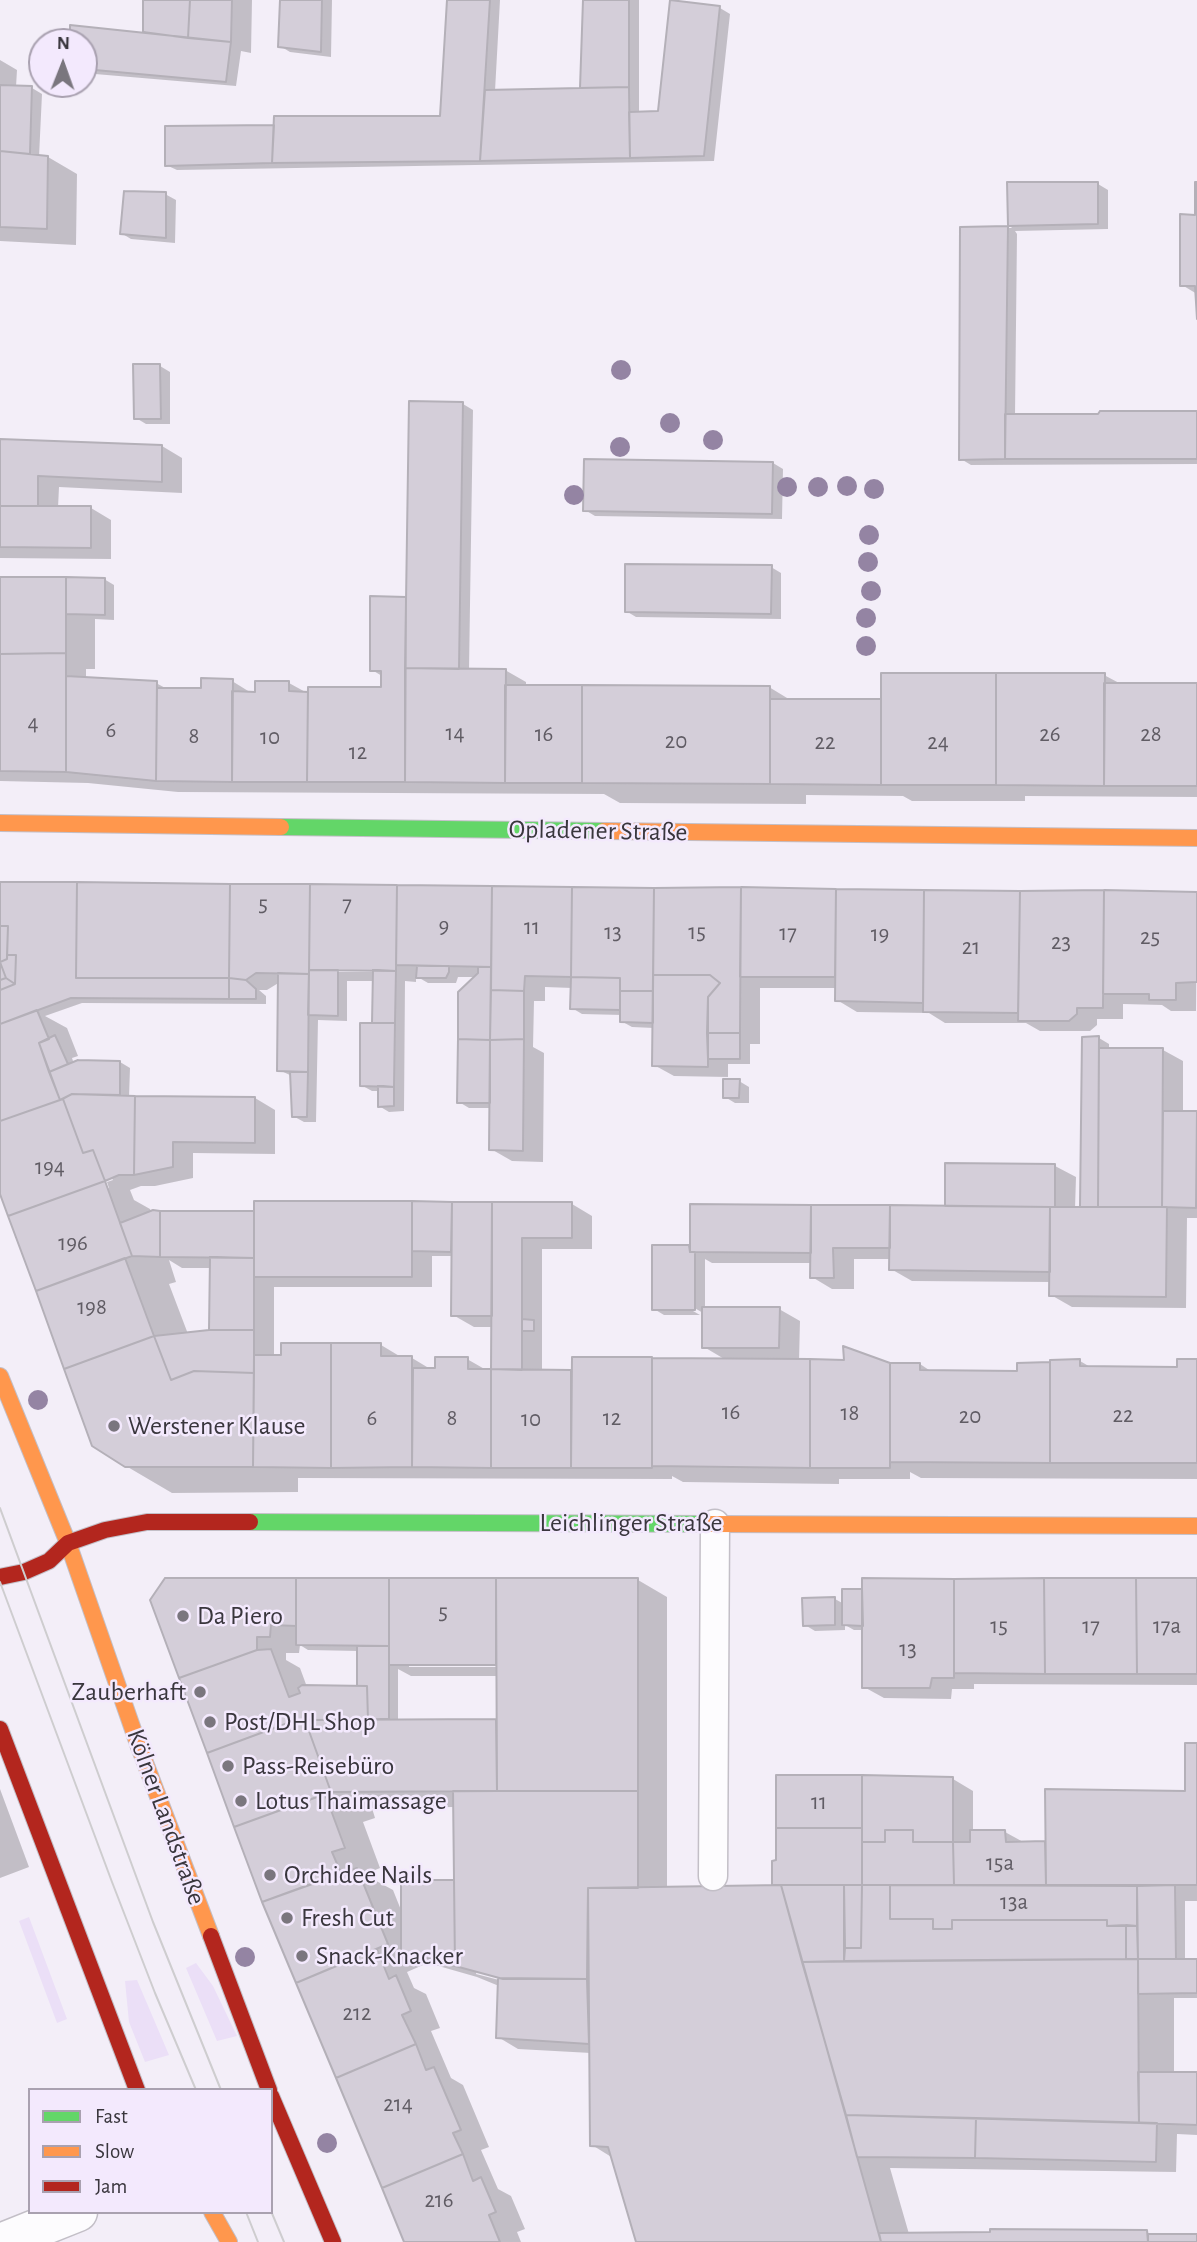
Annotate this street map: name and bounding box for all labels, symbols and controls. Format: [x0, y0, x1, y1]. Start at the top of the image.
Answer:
north arrow [28, 28, 98, 98]
text: N [57, 34, 70, 53]
house number: 4 [27, 709, 39, 737]
house number: 6 [106, 716, 116, 744]
house number: 14 [446, 719, 464, 747]
house number: 16 [535, 720, 553, 748]
house number: 26 [1039, 720, 1061, 748]
house number: 28 [1140, 720, 1162, 748]
house number: 8 [189, 722, 199, 750]
house number: 10 [260, 723, 280, 751]
house number: 20 [665, 727, 687, 755]
house number: 22 [815, 728, 835, 756]
house number: 24 [927, 728, 949, 756]
house number: 12 [349, 738, 367, 766]
street label: Opladener Straße [508, 814, 688, 848]
house number: 5 [258, 890, 268, 918]
house number: 7 [342, 890, 352, 918]
house number: 9 [439, 912, 449, 940]
house number: 11 [524, 913, 540, 941]
house number: 13 [604, 918, 622, 946]
house number: 15 [688, 918, 706, 946]
house number: 17 [779, 919, 797, 947]
house number: 19 [871, 920, 889, 948]
house number: 25 [1140, 923, 1160, 951]
house number: 23 [1051, 928, 1071, 956]
house number: 21 [962, 933, 980, 961]
house number: 194 [35, 1153, 65, 1181]
house number: 196 [58, 1229, 88, 1257]
house number: 198 [77, 1293, 107, 1321]
house number: 16 [722, 1398, 740, 1426]
house number: 18 [841, 1399, 859, 1427]
house number: 22 [1113, 1401, 1133, 1429]
house number: 20 [959, 1402, 981, 1430]
house number: 6 [367, 1404, 377, 1432]
house number: 8 [447, 1404, 457, 1432]
house number: 12 [603, 1404, 621, 1432]
house number: 10 [521, 1405, 541, 1433]
place label: Werstener Klause [128, 1410, 306, 1442]
marker: Werstener Klause [106, 1418, 122, 1434]
street label: Leichlinger Straße [540, 1507, 722, 1539]
house number: 5 [438, 1598, 448, 1626]
place label: Da Piero [197, 1600, 283, 1632]
marker: Da Piero [175, 1608, 191, 1624]
house number: 15 [990, 1612, 1008, 1640]
house number: 17 [1082, 1612, 1100, 1640]
house number: 17a [1153, 1612, 1181, 1640]
house number: 13 [899, 1635, 917, 1663]
place label: Zauberhaft [72, 1676, 186, 1708]
marker: Zauberhaft [192, 1684, 208, 1700]
place label: Post/DHL Shop [224, 1706, 376, 1738]
marker: Post/DHL Shop [202, 1714, 218, 1730]
street label: Kölner Landstraße [120, 1725, 212, 1909]
place label: Pass-Reisebüro [242, 1750, 394, 1782]
marker: Pass-Reisebüro [220, 1758, 236, 1774]
place label: Lotus Thaimassage [255, 1785, 447, 1817]
house number: 11 [811, 1788, 827, 1816]
marker: Lotus Thaimassage [233, 1793, 249, 1809]
house number: 15a [986, 1849, 1014, 1877]
place label: Orchidee Nails [284, 1859, 432, 1891]
marker: Orchidee Nails [262, 1867, 278, 1883]
house number: 13a [1000, 1888, 1028, 1916]
place label: Fresh Cut [301, 1902, 394, 1934]
marker: Fresh Cut [279, 1910, 295, 1926]
place label: Snack-Knacker [316, 1940, 463, 1972]
marker: Snack-Knacker [294, 1948, 310, 1964]
house number: 212 [343, 1999, 371, 2027]
legend [28, 2088, 273, 2214]
house number: 214 [383, 2090, 413, 2118]
text: Fast [95, 2106, 128, 2127]
text: Slow [95, 2141, 134, 2162]
text: Jam [95, 2176, 127, 2197]
house number: 216 [424, 2186, 454, 2214]

